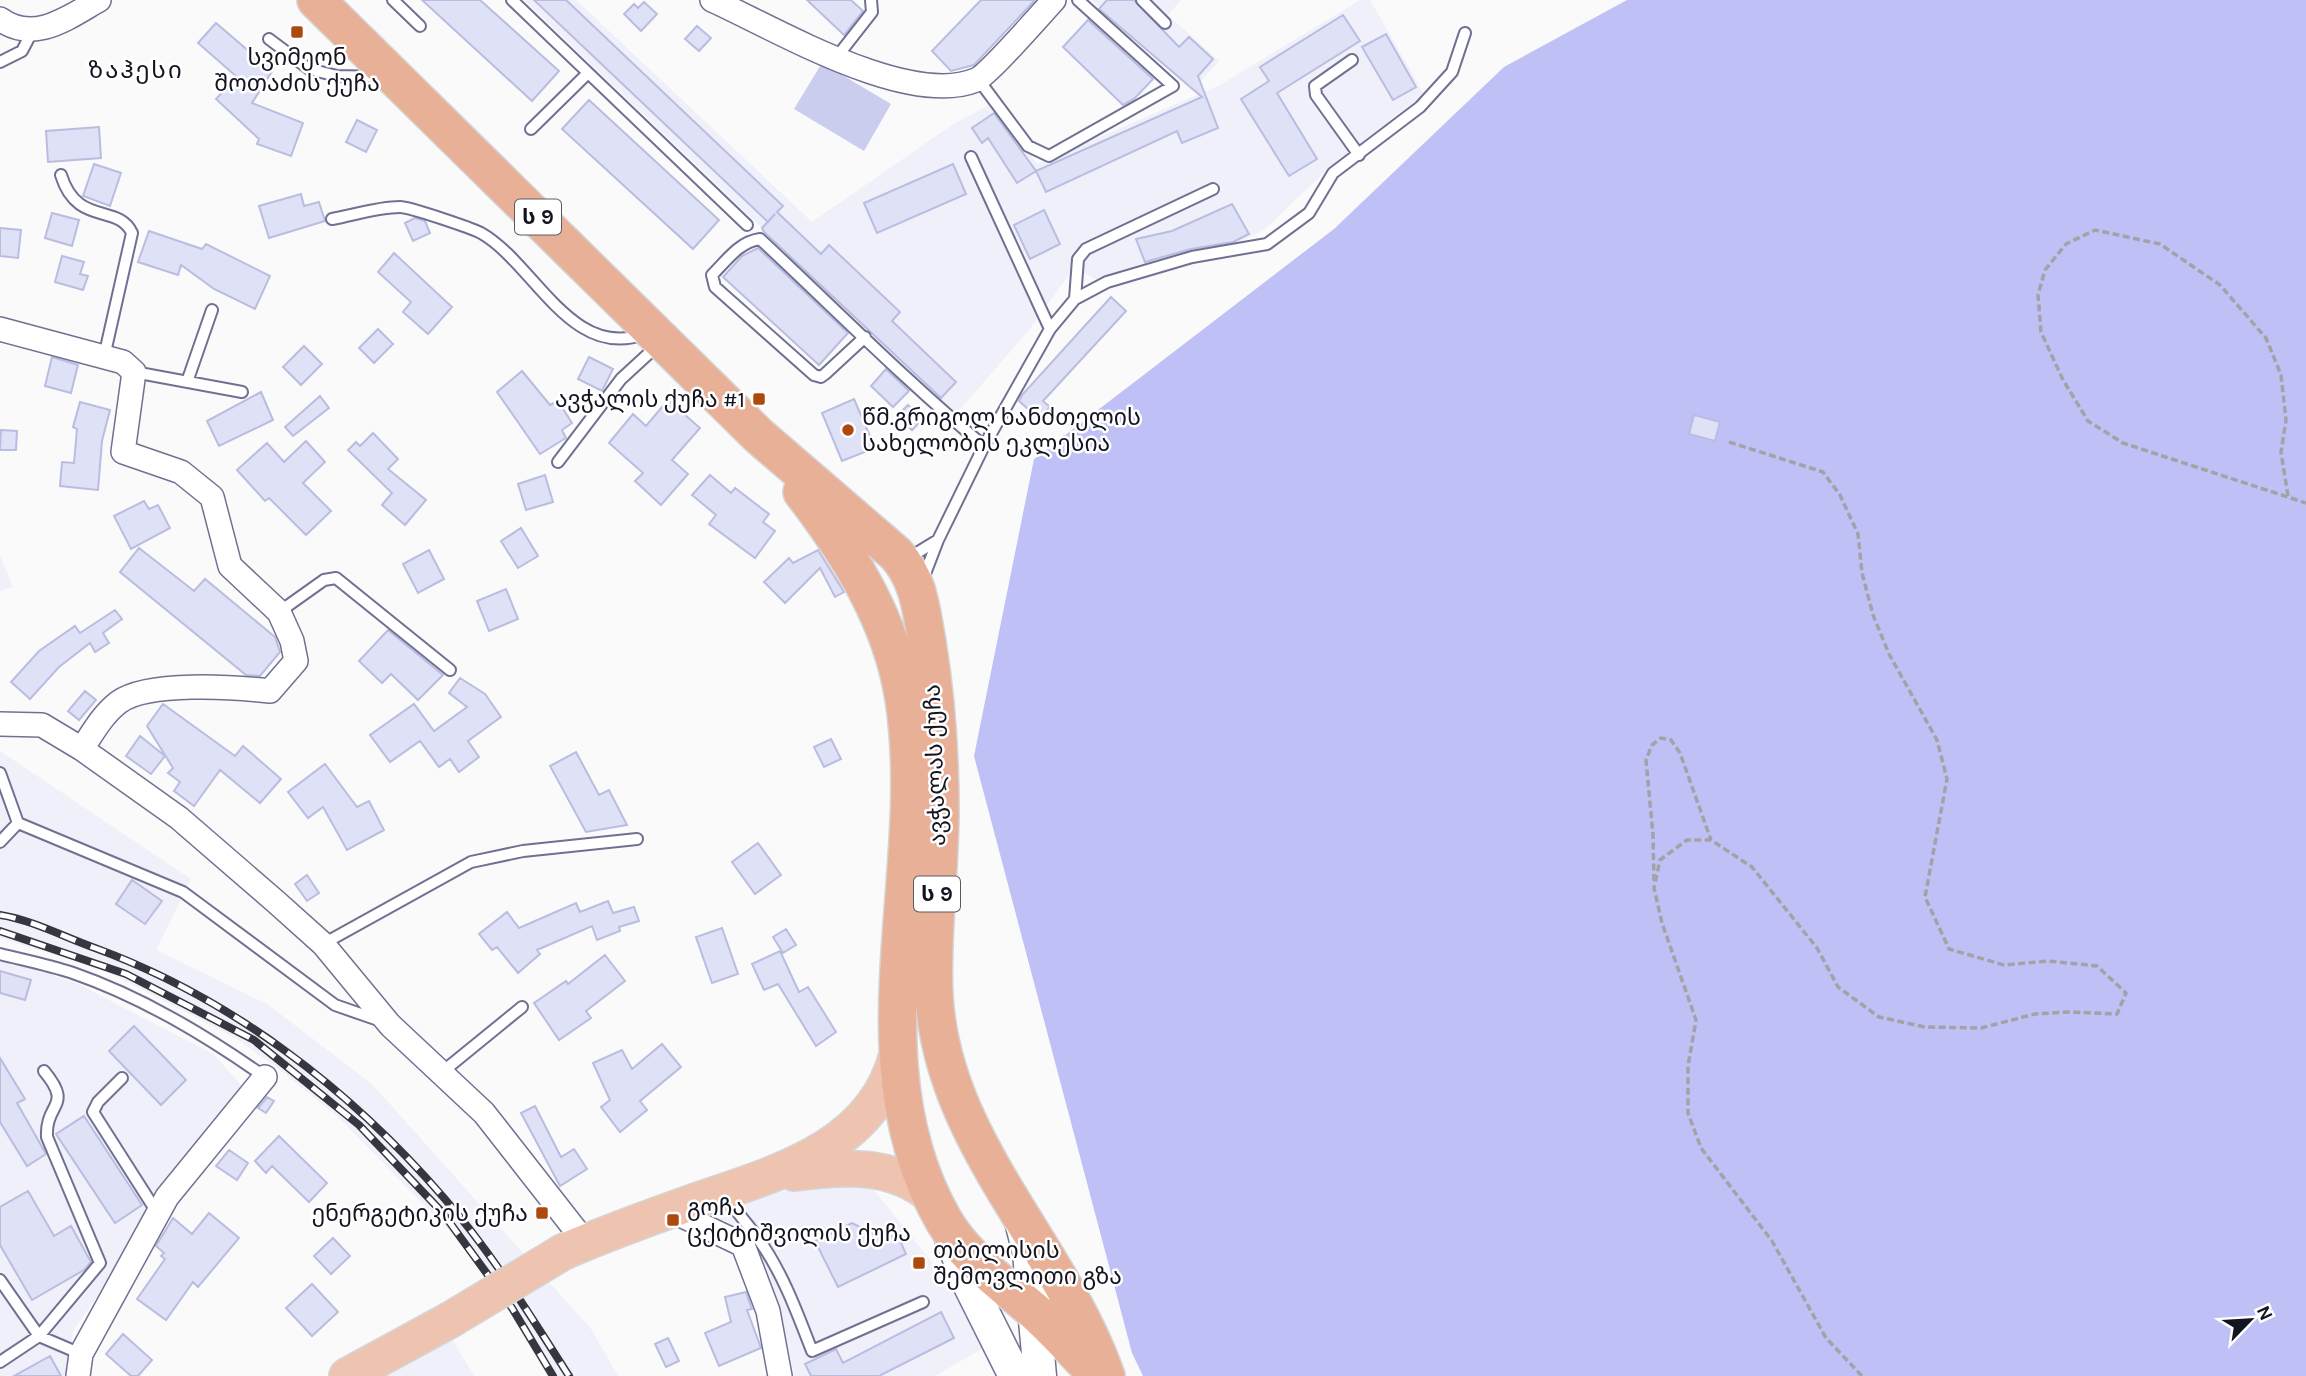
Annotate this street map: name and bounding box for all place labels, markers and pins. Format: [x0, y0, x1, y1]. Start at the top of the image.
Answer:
marker: სვიმეონ შოთაძის ქუჩა [289, 24, 305, 40]
place label: სვიმეონ შოთაძის ქუჩა [214, 44, 380, 97]
place label: ავჭალის ქუჩა #1 [555, 386, 745, 413]
marker: ავჭალის ქუჩა #1 [751, 391, 767, 407]
place label: წმ.გრიგოლ ხანძთელის სახელობის ეკლესია [862, 404, 1141, 457]
marker: წმ.გრიგოლ ხანძთელის სახელობის ეკლესია [840, 422, 856, 438]
place label: გოჩა ცქიტიშვილის ქუჩა [687, 1194, 911, 1247]
place label: ენერგეტიკის ქუჩა [312, 1200, 528, 1227]
marker: ენერგეტიკის ქუჩა [534, 1205, 550, 1221]
marker: გოჩა ცქიტიშვილის ქუჩა [665, 1212, 681, 1228]
place label: თბილისის შემოვლითი გზა [933, 1237, 1122, 1290]
marker: თბილისის შემოვლითი გზა [911, 1255, 927, 1271]

